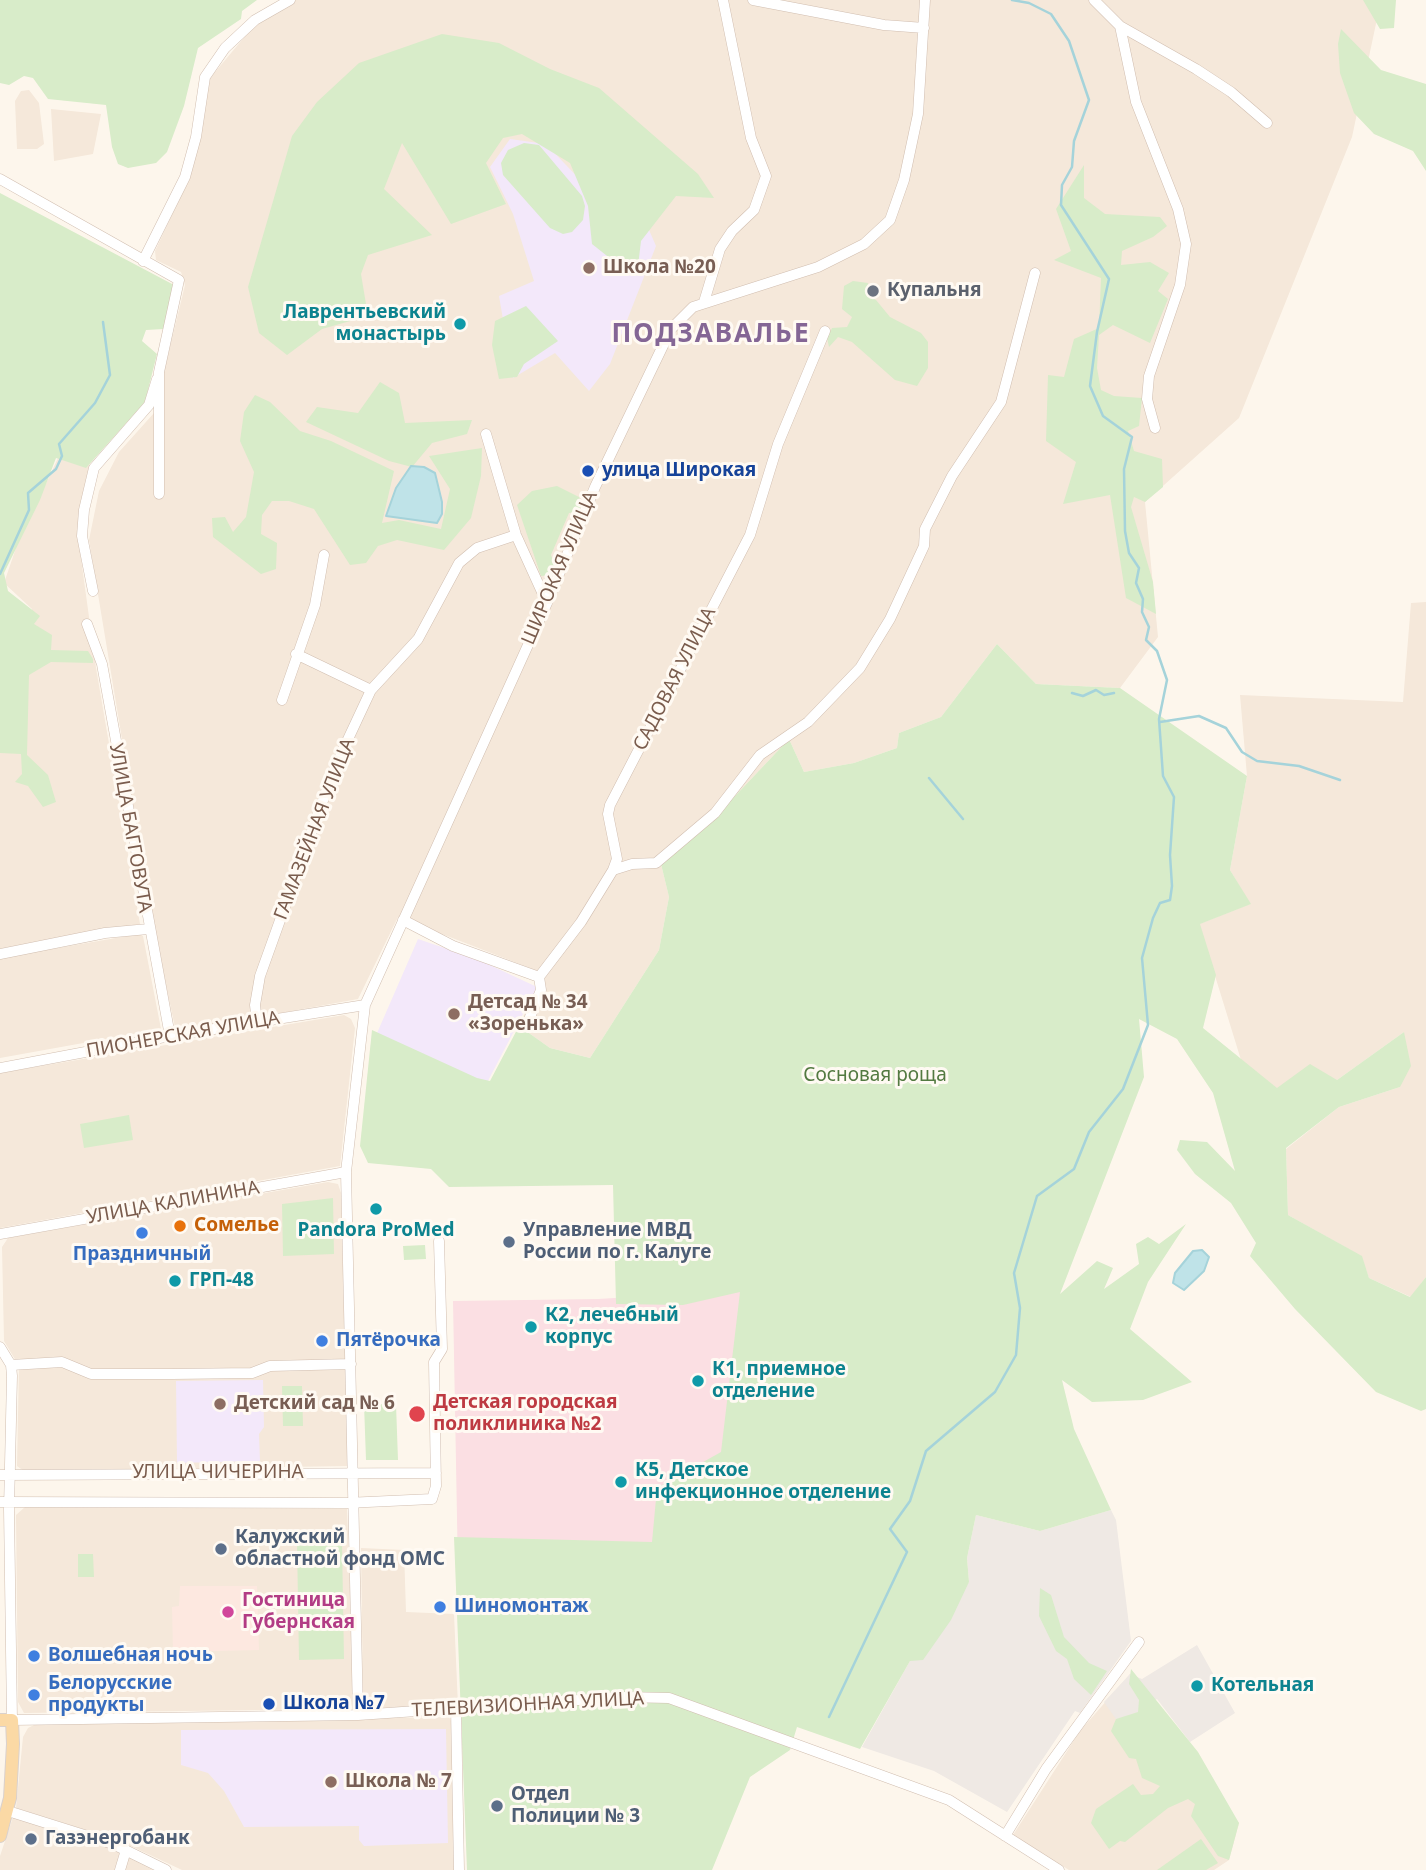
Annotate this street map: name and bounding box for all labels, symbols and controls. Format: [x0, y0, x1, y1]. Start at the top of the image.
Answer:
place label: Школа №20 [603, 257, 716, 279]
marker: Школа №20 [581, 260, 597, 276]
place label: Купальня [887, 280, 982, 302]
marker: Купальня [865, 283, 881, 299]
place label: Лаврентьевский монастырь [283, 302, 446, 346]
marker: Лаврентьевский монастырь [452, 316, 468, 332]
district label: ПОДЗАВАЛЬЕ [613, 319, 809, 351]
place label: улица Широкая [602, 460, 756, 482]
marker: улица Широкая [580, 463, 596, 479]
street label: ШИРОКАЯ УЛИЦА [517, 488, 603, 648]
street label: САДОВАЯ УЛИЦА [629, 603, 721, 755]
street label: ГАМАЗЕЙНАЯ УЛИЦА [270, 735, 360, 923]
street label: УЛИЦА БАГГОВУТА [104, 742, 156, 914]
place label: Детсад № 34 «Зоренька» [468, 992, 588, 1036]
marker: Детсад № 34 «Зоренька» [446, 1006, 462, 1022]
street label: ПИОНЕРСКАЯ УЛИЦА [85, 1007, 281, 1063]
park label: Сосновая роща [803, 1065, 947, 1087]
street label: УЛИЦА КАЛИНИНА [85, 1177, 261, 1229]
marker: Pandora ProMed [368, 1201, 384, 1217]
place label: Сомелье [194, 1215, 279, 1237]
marker: Сомелье [172, 1218, 188, 1234]
place label: Pandora ProMed [298, 1220, 454, 1242]
place label: Управление МВД России по г. Калуге [523, 1220, 711, 1264]
marker: Праздничный [134, 1225, 150, 1241]
marker: Управление МВД России по г. Калуге [501, 1234, 517, 1250]
place label: Праздничный [73, 1244, 211, 1266]
place label: ГРП-48 [189, 1270, 254, 1292]
marker: ГРП-48 [167, 1273, 183, 1289]
place label: К2, лечебный корпус [545, 1305, 679, 1349]
marker: К2, лечебный корпус [523, 1319, 539, 1335]
place label: Пятёрочка [336, 1330, 441, 1352]
marker: Пятёрочка [314, 1333, 330, 1349]
place label: К1, приемное отделение [712, 1359, 846, 1403]
marker: К1, приемное отделение [690, 1373, 706, 1389]
place label: Детская городская поликлиника №2 [433, 1392, 618, 1436]
place label: Детский сад № 6 [234, 1393, 395, 1415]
marker: Детский сад № 6 [212, 1396, 228, 1412]
marker: Детская городская поликлиника №2 [407, 1404, 427, 1424]
place label: К5, Детское инфекционное отделение [635, 1460, 891, 1504]
street label: УЛИЦА ЧИЧЕРИНА [132, 1462, 304, 1484]
marker: К5, Детское инфекционное отделение [613, 1474, 629, 1490]
place label: Калужский областной фонд ОМС [235, 1527, 445, 1571]
marker: Калужский областной фонд ОМС [213, 1541, 229, 1557]
place label: Гостиница Губернская [242, 1590, 355, 1634]
place label: Шиномонтаж [454, 1596, 589, 1618]
marker: Шиномонтаж [432, 1599, 448, 1615]
marker: Гостиница Губернская [220, 1604, 236, 1620]
place label: Волшебная ночь [48, 1645, 213, 1667]
marker: Волшебная ночь [26, 1648, 42, 1664]
place label: Белорусские продукты [48, 1673, 172, 1717]
place label: Котельная [1211, 1675, 1314, 1697]
marker: Котельная [1189, 1678, 1205, 1694]
marker: Белорусские продукты [26, 1687, 42, 1703]
street label: ТЕЛЕВИЗИОННАЯ УЛИЦА [411, 1688, 645, 1722]
place label: Школа №7 [283, 1693, 385, 1715]
marker: Школа №7 [261, 1696, 277, 1712]
place label: Школа № 7 [345, 1771, 452, 1793]
marker: Школа № 7 [323, 1774, 339, 1790]
place label: Отдел Полиции № 3 [511, 1784, 640, 1828]
marker: Отдел Полиции № 3 [489, 1798, 505, 1814]
place label: Газэнергобанк [45, 1828, 190, 1850]
marker: Газэнергобанк [23, 1831, 39, 1847]

